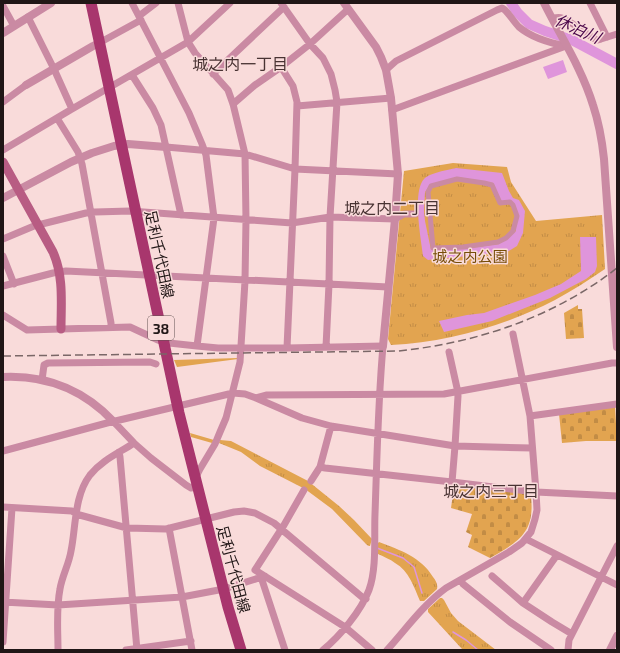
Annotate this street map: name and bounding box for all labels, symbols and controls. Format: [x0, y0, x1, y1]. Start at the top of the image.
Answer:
water label: 休泊川 [552, 10, 606, 47]
district label: 城之内一丁目 [192, 54, 288, 73]
district label: 城之内二丁目 [344, 198, 440, 217]
street label: 足利千代田線 [142, 208, 178, 300]
park label: 城之内公園 [432, 247, 508, 265]
road number: 38 [148, 316, 174, 340]
district label: 城之内三丁目 [443, 481, 539, 500]
street label: 足利千代田線 [214, 523, 254, 615]

